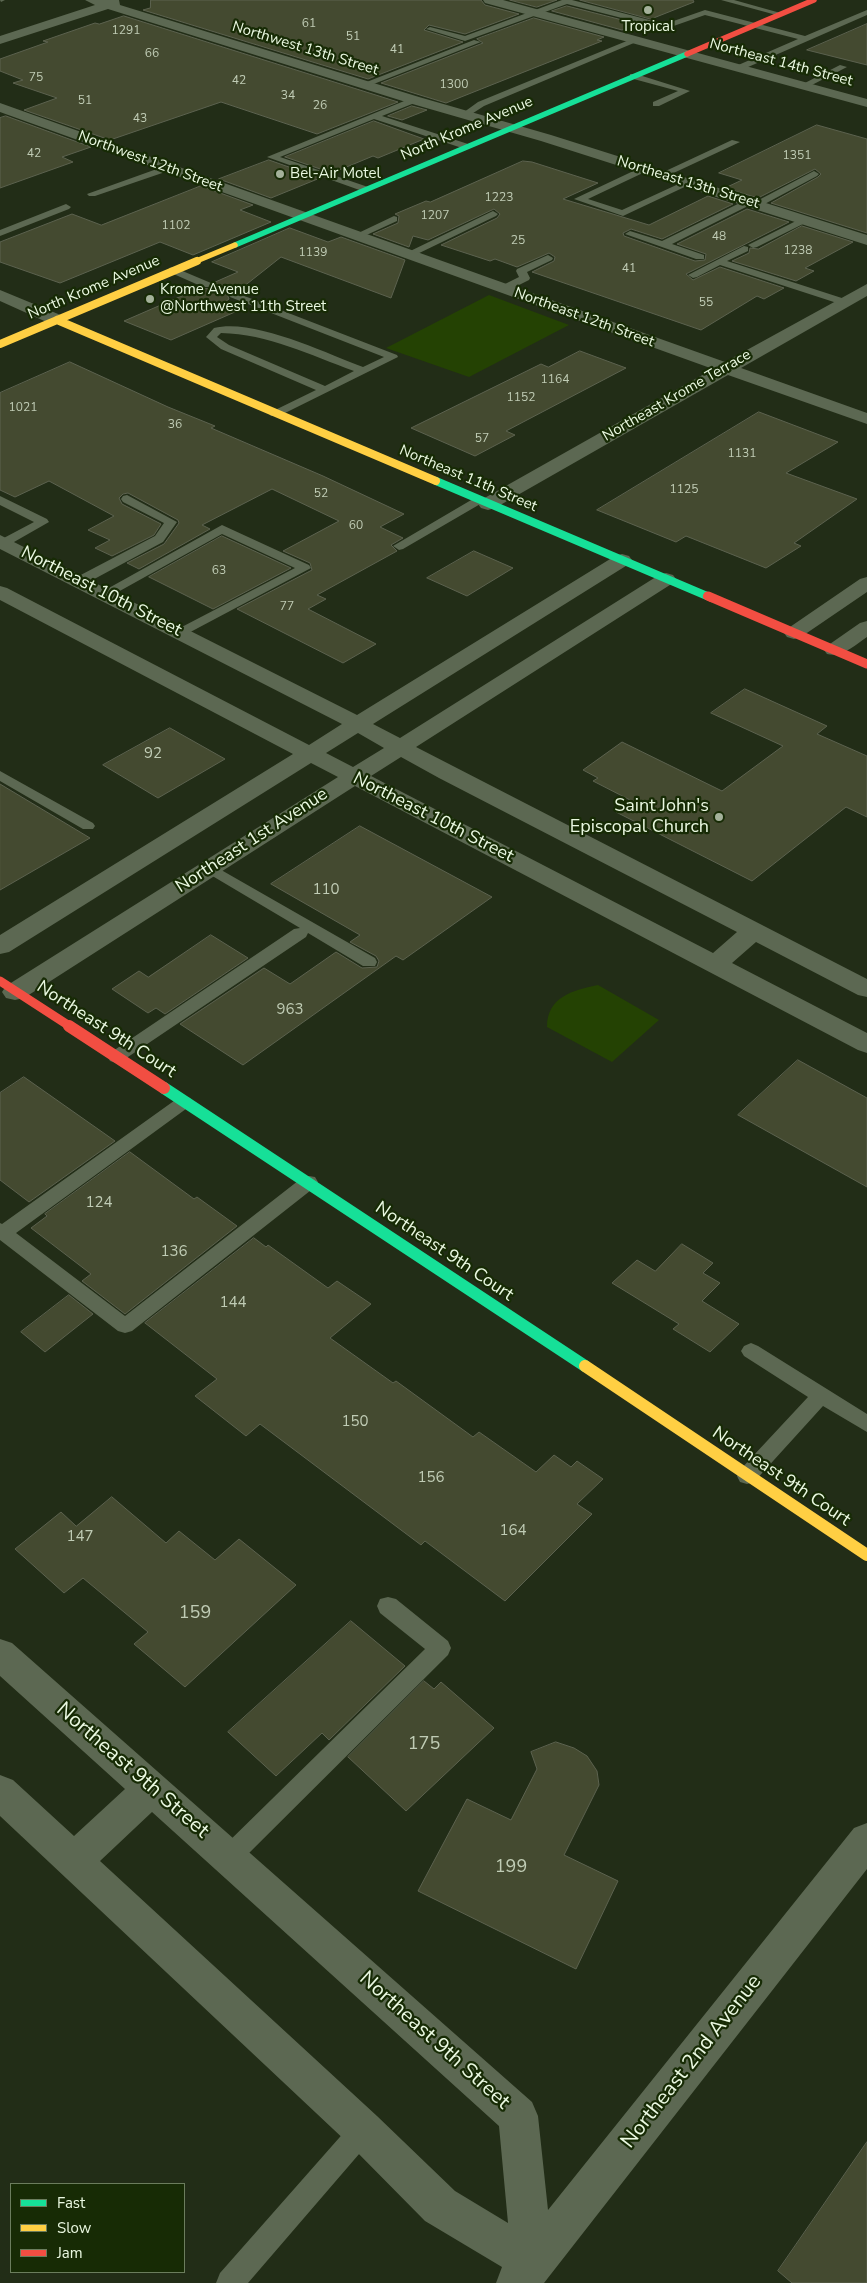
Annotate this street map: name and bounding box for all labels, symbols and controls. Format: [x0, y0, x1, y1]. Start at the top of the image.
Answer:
marker: Tropical [642, 4, 654, 16]
house number: 61 [302, 17, 316, 31]
street label: Northwest 13th Street [230, 18, 380, 80]
place label: Tropical [622, 18, 674, 36]
house number: 1291 [112, 24, 140, 38]
house number: 51 [346, 30, 360, 44]
street label: Northeast 14th Street [707, 35, 855, 91]
house number: 41 [390, 43, 404, 57]
house number: 66 [145, 47, 159, 61]
house number: 75 [29, 71, 43, 85]
house number: 42 [232, 74, 246, 88]
house number: 1300 [440, 78, 468, 92]
house number: 34 [281, 89, 295, 103]
street label: North Krome Avenue [398, 93, 536, 165]
house number: 51 [78, 94, 92, 108]
house number: 26 [313, 99, 327, 113]
house number: 43 [133, 112, 147, 126]
street label: Northwest 12th Street [75, 128, 225, 196]
house number: 42 [27, 147, 41, 161]
house number: 1351 [783, 149, 811, 163]
street label: Northeast 13th Street [615, 153, 761, 213]
place label: Bel-Air Motel [290, 165, 381, 183]
marker: Bel-Air Motel [274, 168, 286, 180]
house number: 1223 [485, 191, 513, 205]
house number: 1207 [421, 209, 449, 223]
house number: 1102 [162, 219, 190, 233]
house number: 48 [712, 230, 726, 244]
house number: 25 [511, 234, 525, 248]
house number: 1238 [784, 244, 812, 258]
house number: 1139 [299, 246, 327, 260]
street label: North Krome Avenue [25, 252, 163, 324]
house number: 41 [622, 262, 636, 276]
place label: Krome Avenue @Northwest 11th Street [160, 281, 326, 316]
street label: Northeast 12th Street [512, 284, 656, 352]
marker: Krome Avenue @Northwest 11th Street [144, 293, 156, 305]
house number: 55 [699, 296, 713, 310]
street label: Northeast Krome Terrace [600, 346, 754, 446]
house number: 1164 [541, 373, 569, 387]
house number: 1152 [507, 391, 535, 405]
house number: 1021 [9, 401, 37, 415]
house number: 36 [168, 418, 182, 432]
house number: 57 [475, 432, 489, 446]
street label: Northeast 11th Street [397, 442, 539, 516]
house number: 1131 [728, 447, 756, 461]
house number: 1125 [670, 483, 698, 497]
house number: 52 [314, 487, 328, 501]
house number: 60 [349, 519, 363, 533]
street label: Northeast 10th Street [17, 542, 185, 642]
house number: 63 [212, 564, 226, 578]
house number: 77 [280, 600, 294, 614]
house number: 92 [144, 745, 162, 763]
street label: Northeast 10th Street [349, 768, 517, 868]
street label: Northeast 1st Avenue [172, 784, 332, 898]
place label: Saint John's Episcopal Church [570, 796, 709, 839]
marker: Saint John's Episcopal Church [713, 811, 725, 823]
house number: 110 [313, 881, 339, 899]
street label: Northeast 9th Court [32, 977, 180, 1083]
house number: 963 [277, 1001, 303, 1019]
house number: 124 [86, 1194, 112, 1212]
street label: Northeast 9th Court [371, 1198, 517, 1306]
house number: 136 [161, 1243, 187, 1261]
house number: 144 [220, 1294, 246, 1312]
house number: 150 [342, 1413, 368, 1431]
street label: Northeast 9th Court [708, 1423, 854, 1531]
house number: 156 [418, 1469, 444, 1487]
house number: 164 [500, 1522, 526, 1540]
house number: 147 [67, 1528, 93, 1546]
house number: 159 [179, 1603, 211, 1625]
street label: Northeast 9th Street [50, 1698, 214, 1844]
house number: 175 [408, 1734, 440, 1756]
house number: 199 [495, 1857, 527, 1879]
street label: Northeast 9th Street [353, 1967, 515, 2115]
street label: Northeast 2nd Avenue [616, 1970, 768, 2154]
legend [10, 2183, 185, 2273]
text: Fast [57, 2193, 85, 2213]
text: Slow [57, 2218, 91, 2238]
text: Jam [57, 2243, 83, 2263]

